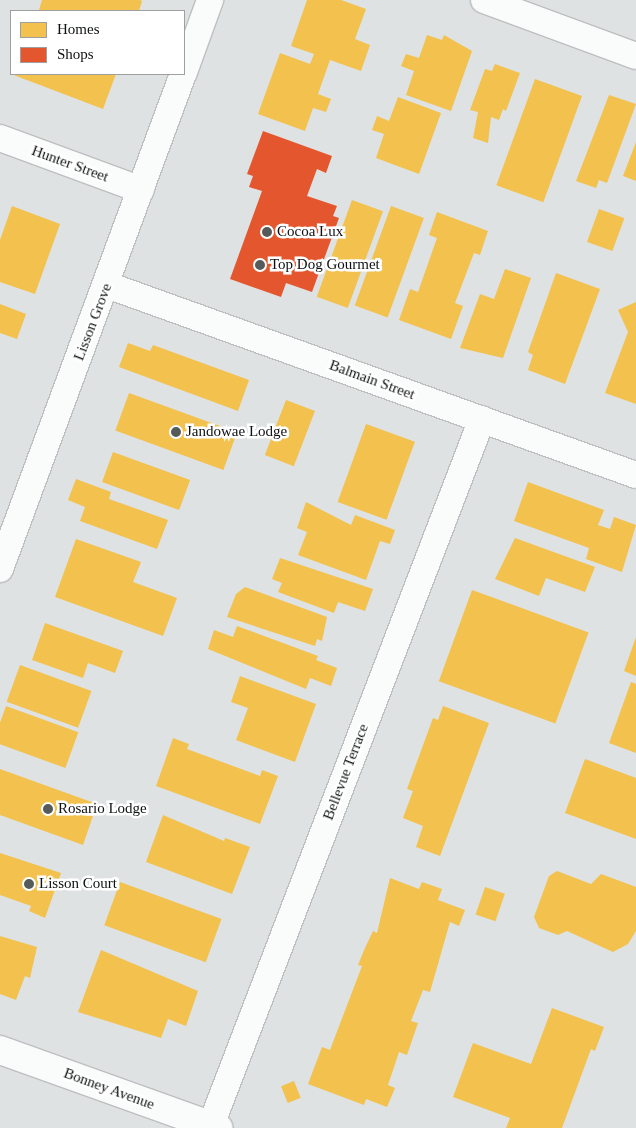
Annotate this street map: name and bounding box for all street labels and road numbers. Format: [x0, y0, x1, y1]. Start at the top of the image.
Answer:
street label: Hunter Street [29, 142, 111, 186]
street label: Lisson Grove [70, 281, 116, 363]
street label: Balmain Street [327, 356, 417, 404]
street label: Bellevue Terrace [319, 721, 373, 823]
street label: Bonney Avenue [61, 1064, 157, 1114]

